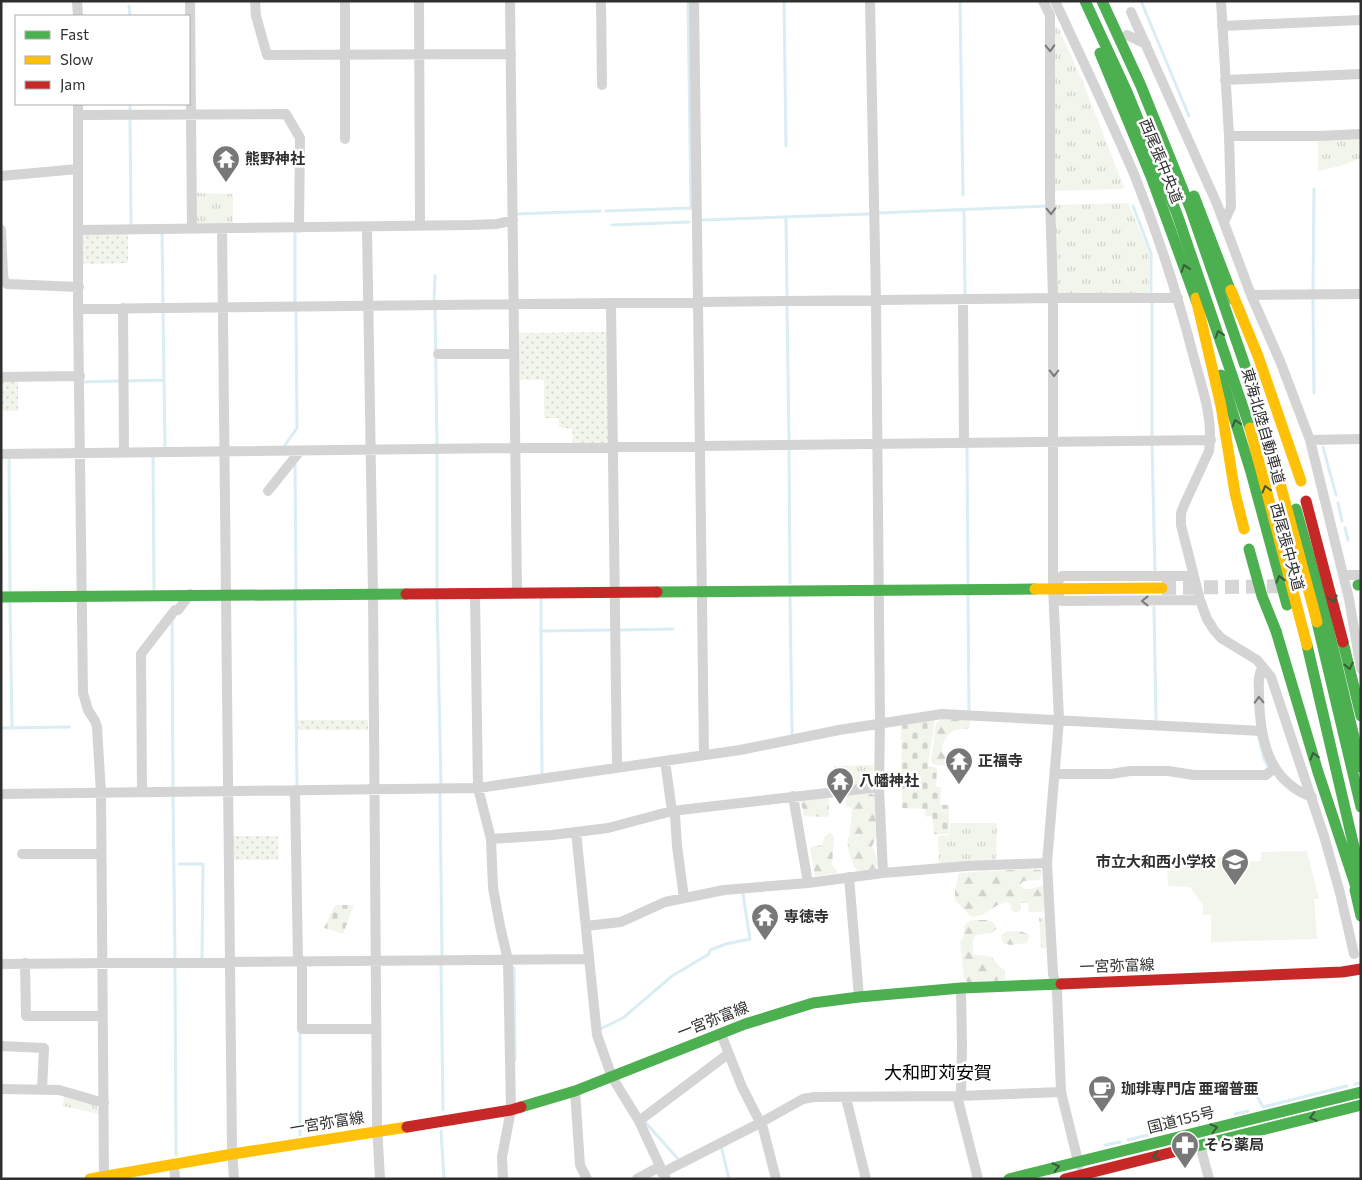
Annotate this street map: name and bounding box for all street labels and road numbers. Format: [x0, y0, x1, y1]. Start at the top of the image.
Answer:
street label: 西尾張中央道 [1137, 116, 1187, 206]
street label: 東海北陸自動車道 [1239, 366, 1289, 486]
street label: 西尾張中央道 [1268, 501, 1308, 593]
street label: 一宮弥富線 [1079, 955, 1155, 975]
street label: 一宮弥富線 [674, 997, 751, 1041]
street label: 国道155号 [1145, 1102, 1216, 1136]
street label: 一宮弥富線 [288, 1107, 365, 1137]

